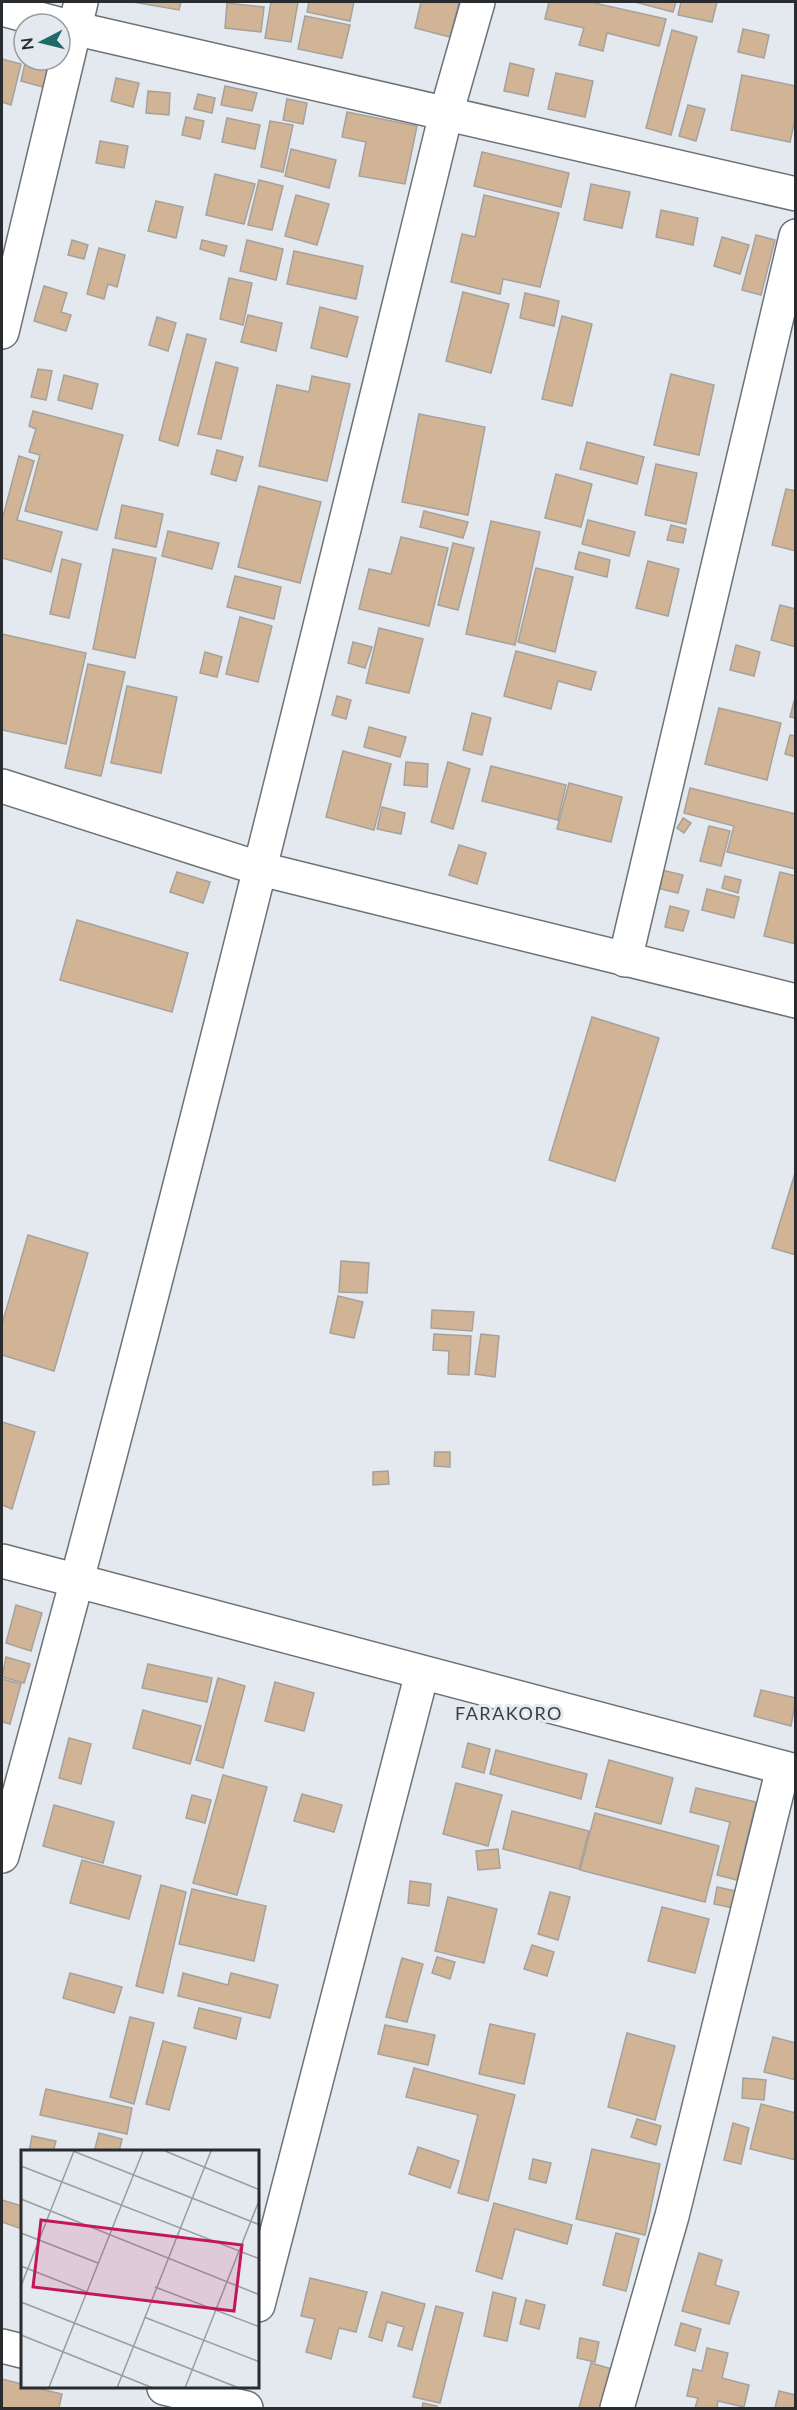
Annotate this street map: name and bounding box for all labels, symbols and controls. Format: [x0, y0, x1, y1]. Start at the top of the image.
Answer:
north arrow [12, 12, 72, 72]
text: N [16, 37, 37, 51]
district label: FARAKORO [455, 1702, 563, 1724]
inset map [21, 2150, 260, 2389]

